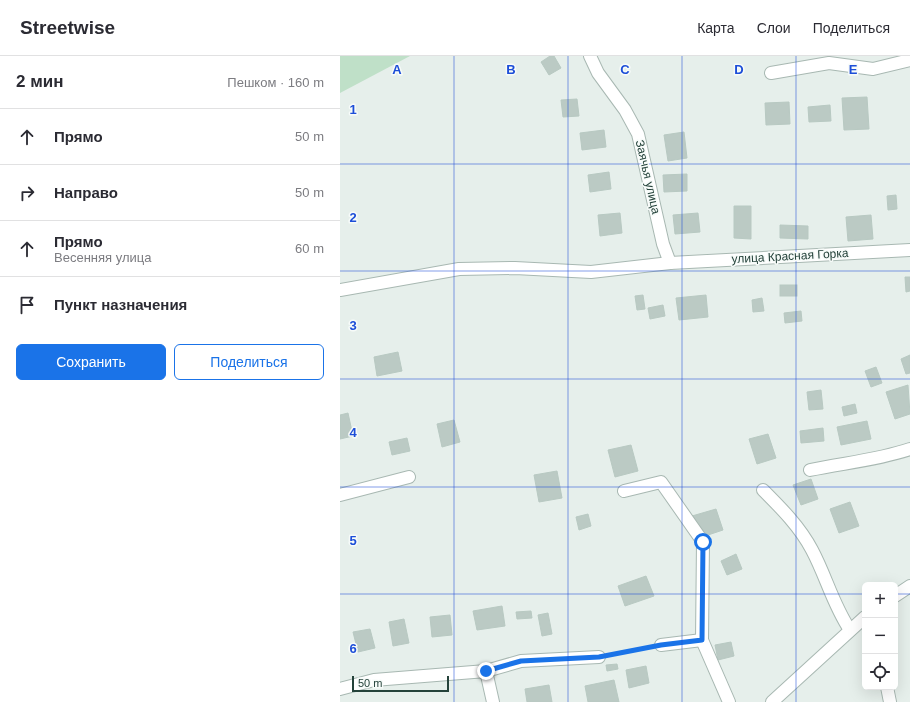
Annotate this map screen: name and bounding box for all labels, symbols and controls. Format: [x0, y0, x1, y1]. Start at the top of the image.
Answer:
text: Streetwise [20, 17, 115, 38]
text: Карта [697, 20, 735, 36]
text: Слои [757, 20, 791, 36]
text: Поделиться [813, 20, 890, 36]
text: A [392, 62, 402, 77]
text: B [506, 62, 516, 77]
text: C [620, 62, 630, 77]
text: D [734, 62, 744, 77]
text: E [849, 62, 858, 77]
text: 2 мин [16, 72, 63, 91]
text: Пешком · 160 m [227, 75, 324, 90]
text: 1 [349, 102, 357, 117]
icon: ahead [16, 126, 38, 148]
text: Прямо [54, 128, 103, 145]
text: 50 m [295, 129, 324, 144]
street label: Заячья улица [633, 139, 663, 216]
icon: right [16, 182, 38, 204]
text: Направо [54, 184, 118, 201]
text: 50 m [295, 185, 324, 200]
text: 2 [349, 210, 357, 225]
text: Прямо [54, 233, 103, 250]
icon: ahead [16, 238, 38, 260]
text: 60 m [295, 241, 324, 256]
street label: улица Красная Горка [731, 246, 849, 266]
text: Весенняя улица [54, 250, 151, 265]
icon: arrive [16, 294, 38, 316]
text: Пункт назначения [54, 296, 187, 313]
text: 3 [349, 318, 357, 333]
button: Сохранить [16, 344, 166, 380]
button: Поделиться [174, 344, 324, 380]
text: 4 [349, 425, 357, 440]
text: 5 [349, 533, 357, 548]
route start [694, 533, 712, 551]
map controls [862, 582, 898, 690]
button: + [862, 582, 898, 618]
button: − [862, 618, 898, 654]
text: 6 [349, 641, 357, 656]
button: locate [862, 654, 898, 690]
route end [477, 662, 495, 680]
scale bar [352, 674, 449, 693]
text: 50 m [358, 677, 382, 689]

